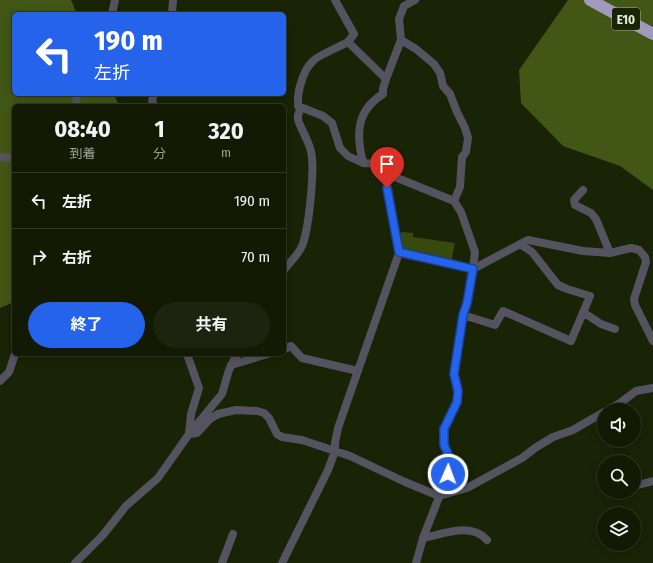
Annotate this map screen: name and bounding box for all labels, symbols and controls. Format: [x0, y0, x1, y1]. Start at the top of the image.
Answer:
road number: E10 [612, 8, 640, 30]
text: 190 m [94, 24, 163, 57]
icon: left [28, 28, 80, 80]
text: 左折 [94, 62, 130, 84]
text: 08:40 [54, 115, 111, 143]
text: 1 [155, 115, 165, 143]
text: 320 [208, 117, 244, 145]
text: m [221, 145, 231, 160]
text: 到着 [70, 146, 96, 161]
text: 分 [153, 146, 166, 161]
pin [370, 147, 404, 188]
icon: arrive [376, 153, 398, 175]
icon: left [28, 190, 50, 212]
text: 190 m [234, 192, 270, 210]
text: 左折 [62, 193, 92, 211]
icon: right [28, 246, 50, 268]
text: 70 m [241, 248, 270, 266]
text: 右折 [62, 249, 92, 267]
button: 終了 [28, 302, 145, 348]
button: 共有 [153, 302, 270, 348]
map controls [597, 403, 641, 551]
button: sound [597, 403, 641, 447]
position arrow [427, 453, 469, 495]
button: search [597, 455, 641, 499]
button: layers [597, 507, 641, 551]

